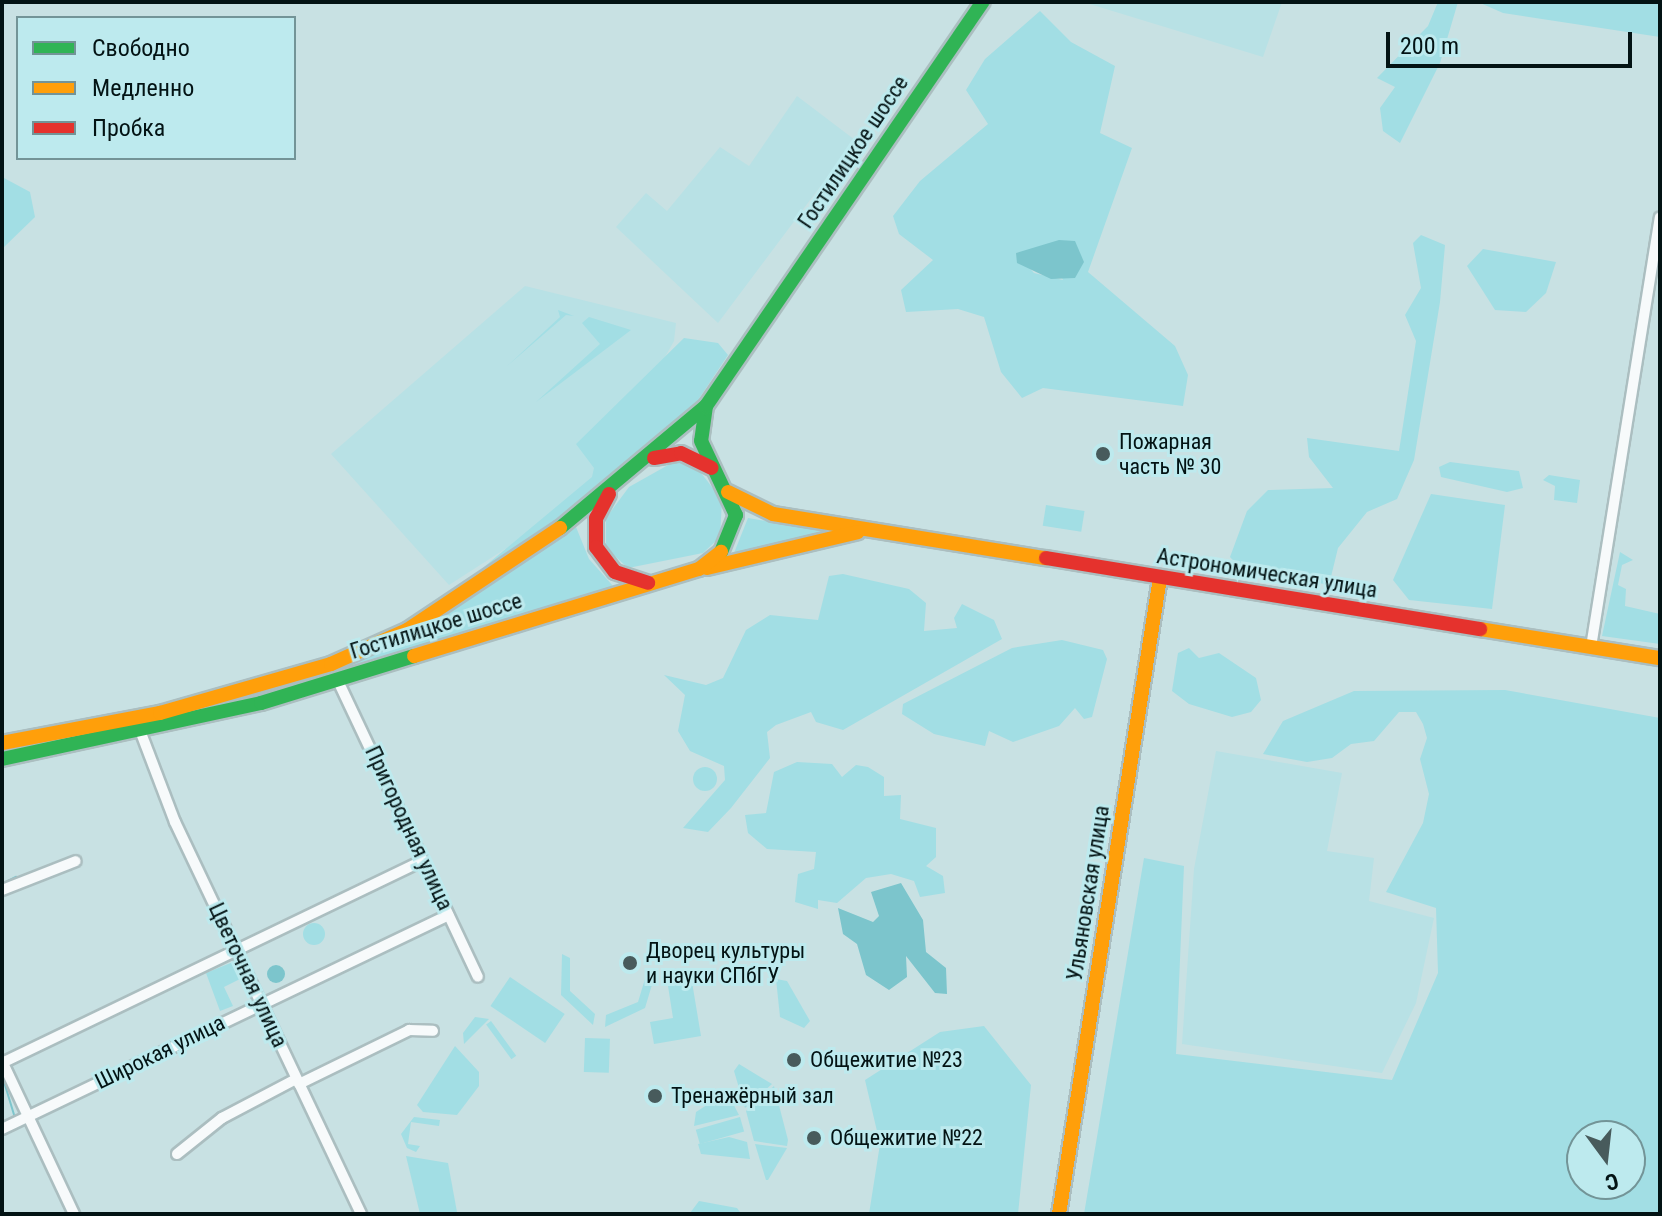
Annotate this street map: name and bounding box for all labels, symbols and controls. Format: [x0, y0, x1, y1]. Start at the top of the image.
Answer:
legend [16, 16, 296, 160]
scale bar [1390, 16, 1636, 66]
text: 200 m [1400, 32, 1459, 60]
text: Свободно [92, 34, 190, 62]
street label: Гостилицкое шоссе [792, 71, 914, 233]
text: Медленно [92, 74, 194, 102]
text: Пробка [92, 114, 165, 142]
place label: Пожарная часть № 30 [1119, 428, 1221, 480]
marker: Пожарная часть № 30 [1094, 445, 1112, 463]
street label: Астрономическая улица [1155, 543, 1379, 603]
street label: Гостилицкое шоссе [347, 587, 525, 665]
street label: Пригородная улица [359, 742, 459, 914]
street label: Ульяновская улица [1061, 803, 1115, 983]
street label: Цветочная улица [203, 899, 293, 1051]
place label: Дворец культуры и науки СПбГУ [646, 937, 805, 988]
marker: Дворец культуры и науки СПбГУ [621, 954, 639, 972]
street label: Широкая улица [91, 1009, 229, 1095]
place label: Общежитие №23 [810, 1047, 963, 1073]
marker: Общежитие №23 [785, 1051, 803, 1069]
place label: Тренажёрный зал [671, 1083, 834, 1109]
marker: Тренажёрный зал [646, 1087, 664, 1105]
north arrow [1566, 1120, 1646, 1200]
place label: Общежитие №22 [830, 1125, 983, 1151]
marker: Общежитие №22 [805, 1129, 823, 1147]
text: С [1603, 1168, 1621, 1195]

